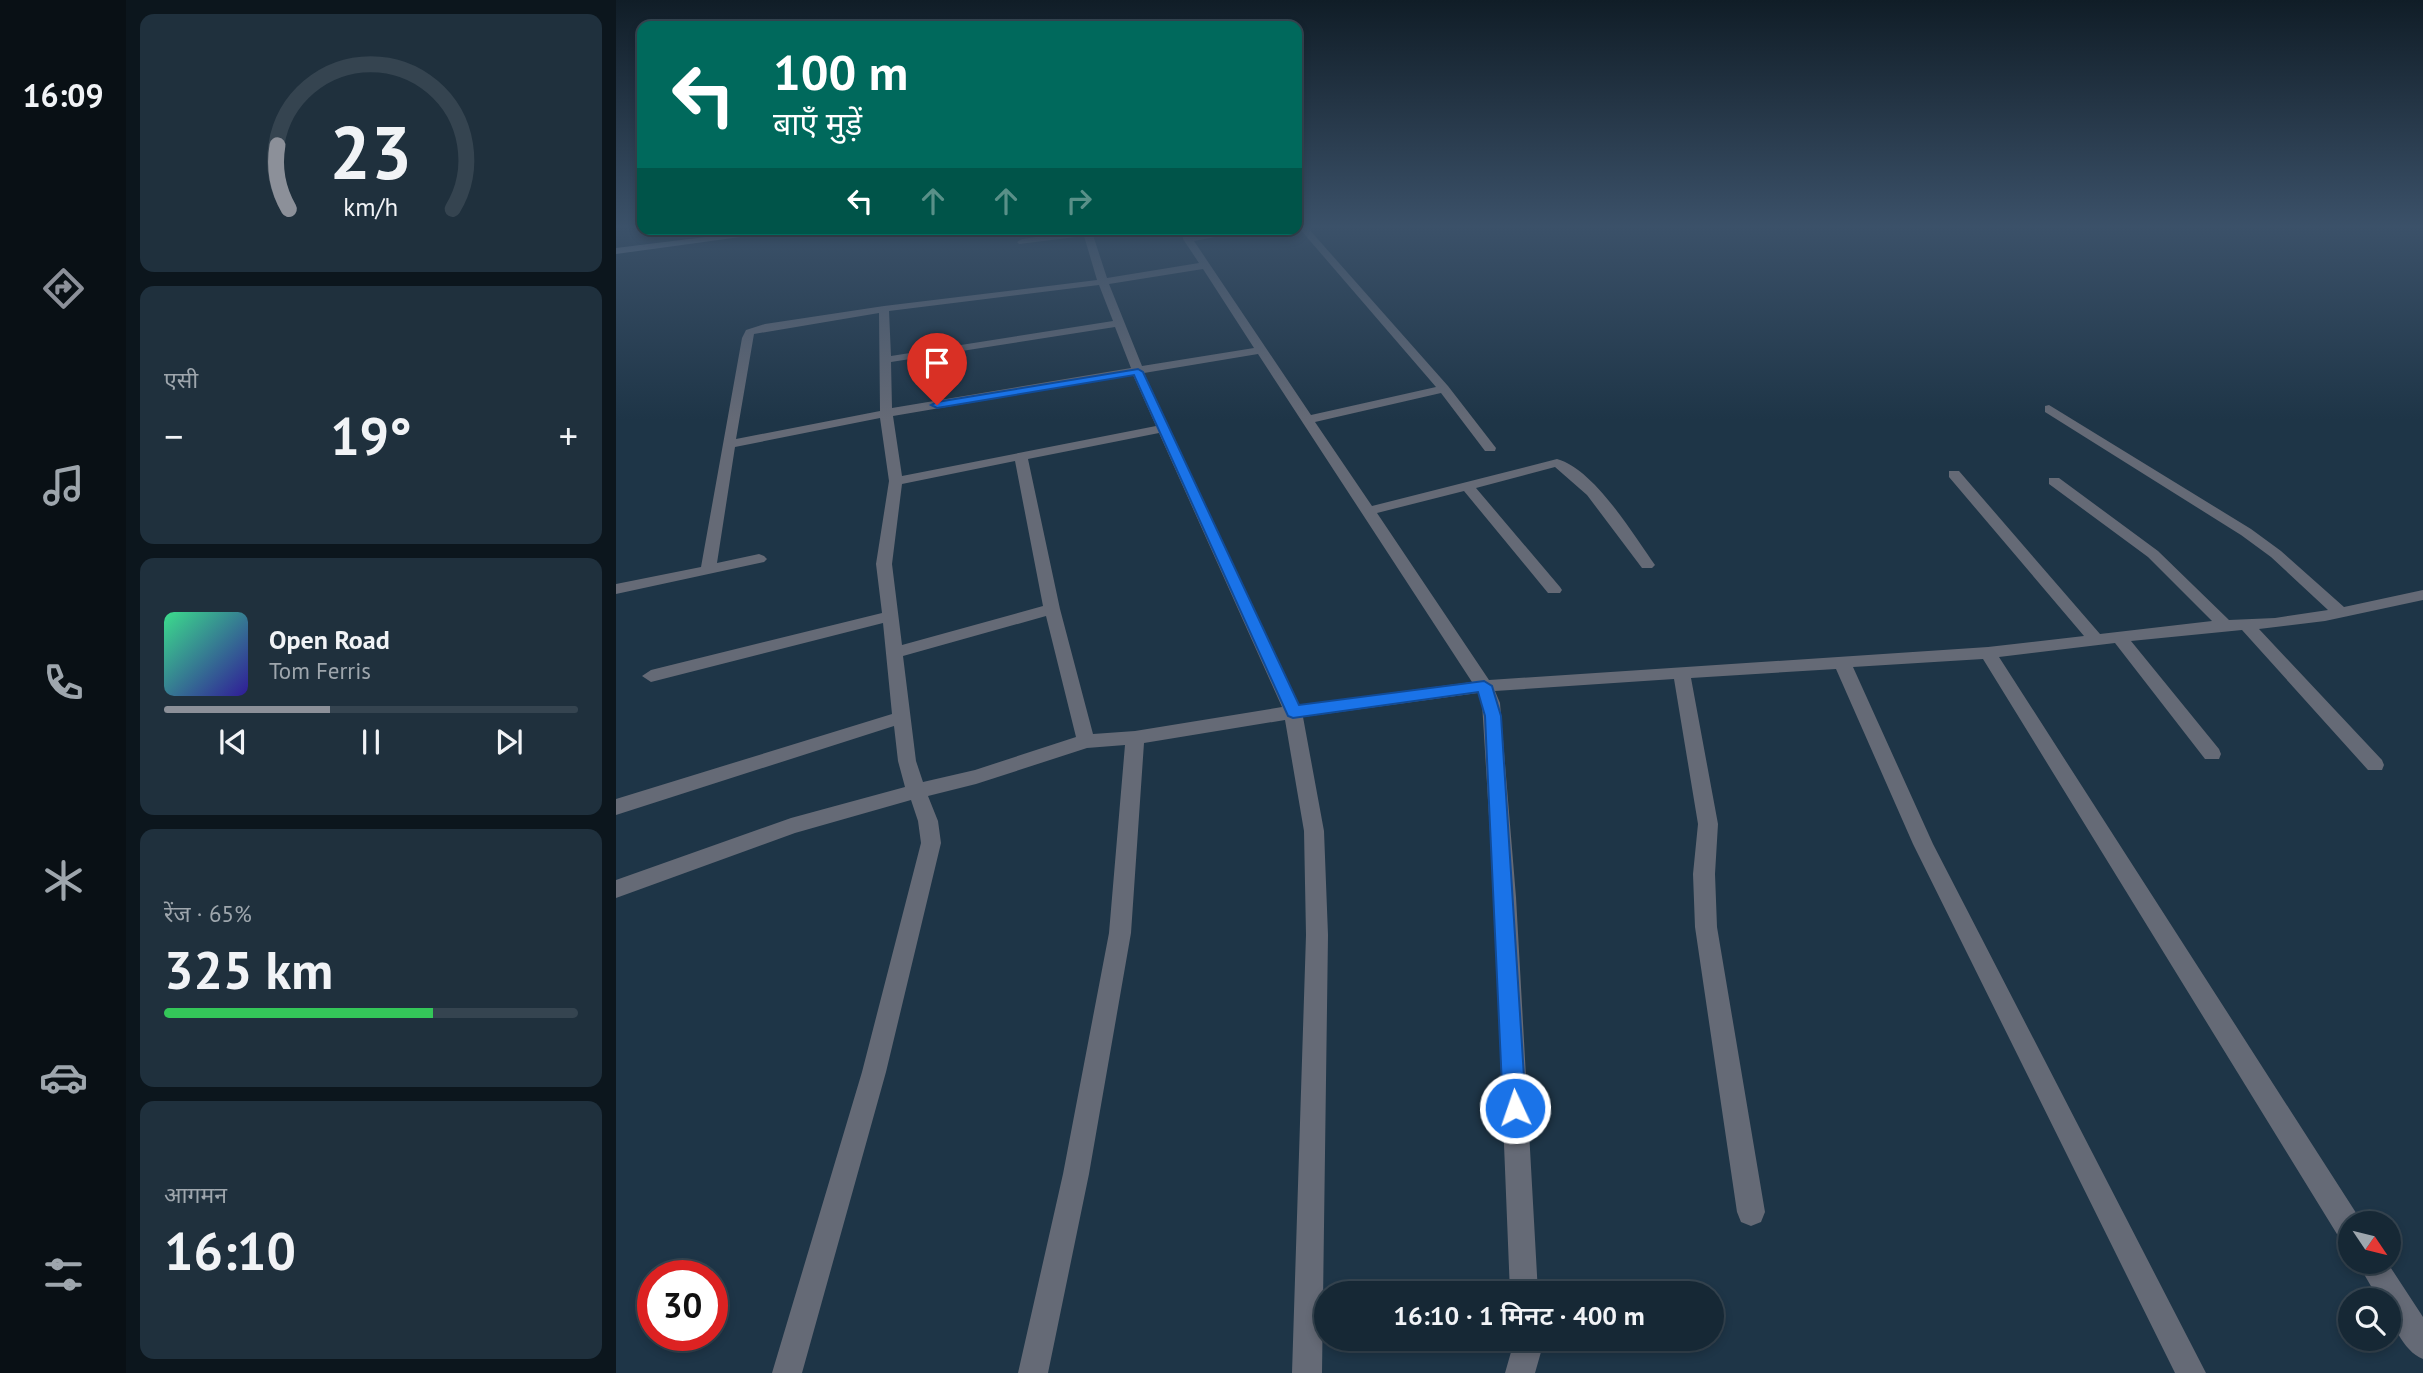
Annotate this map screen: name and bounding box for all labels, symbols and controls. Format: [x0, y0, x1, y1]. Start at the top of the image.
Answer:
text: 100 m [773, 40, 908, 104]
icon: left [658, 49, 749, 140]
text: 16:09 [22, 74, 104, 116]
text: बाएँ मुड़ें [773, 102, 862, 144]
text: 23 [330, 105, 412, 199]
icon: left [841, 182, 879, 220]
icon: ahead [914, 182, 952, 220]
icon: ahead [987, 182, 1025, 220]
icon: right [1060, 182, 1098, 220]
text: km/h [344, 191, 398, 223]
icon: directions [39, 264, 88, 313]
pin [907, 333, 967, 405]
icon: arrive [918, 344, 956, 382]
text: एसी [164, 365, 198, 394]
text: 19° [330, 402, 412, 469]
text: − [164, 411, 183, 460]
text: + [559, 411, 578, 460]
icon: music [39, 461, 88, 510]
text: Open Road [269, 623, 390, 656]
text: Tom Ferris [269, 656, 371, 685]
icon: phone [39, 658, 88, 707]
icon: previous [214, 723, 252, 761]
icon: pause [352, 723, 390, 761]
icon: next [490, 723, 528, 761]
icon: climate [39, 856, 88, 905]
text: रेंज · 65% [164, 899, 252, 928]
text: 325 km [164, 936, 333, 1003]
icon: car [39, 1053, 88, 1102]
position arrow [1478, 1071, 1552, 1145]
text: आगमन [164, 1180, 227, 1209]
north arrow [2338, 1211, 2401, 1274]
map controls [2338, 1211, 2401, 1351]
text: 16:10 [164, 1217, 296, 1284]
icon: filters [39, 1250, 88, 1299]
speed limit sign: 30 [637, 1260, 728, 1351]
button: search [2338, 1288, 2401, 1351]
text: 16:10 · 1 मिनट · 400 m [1393, 1299, 1645, 1332]

